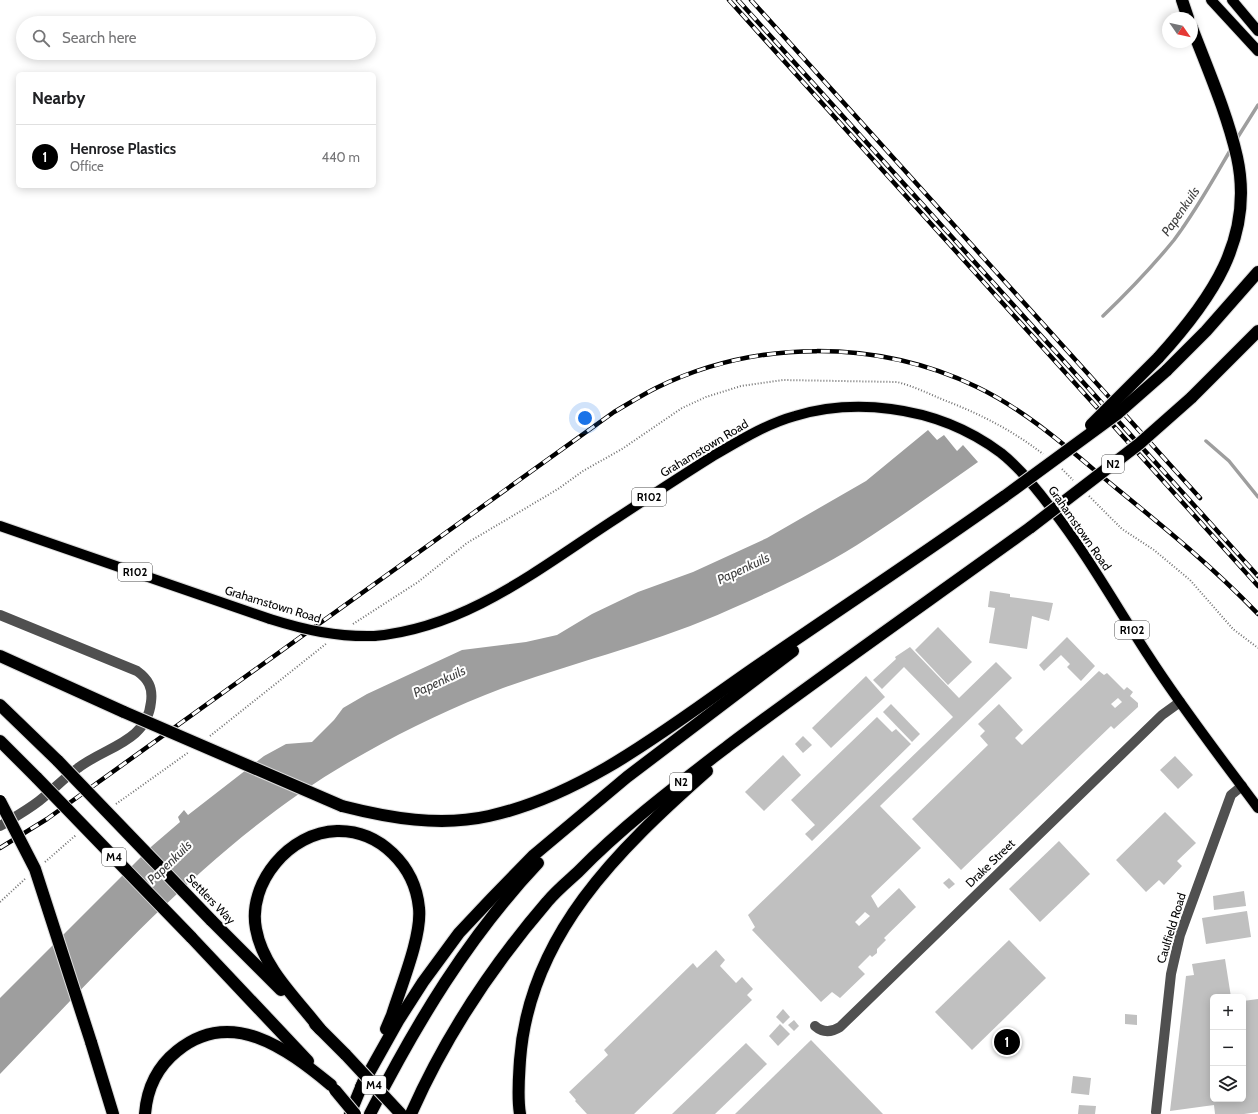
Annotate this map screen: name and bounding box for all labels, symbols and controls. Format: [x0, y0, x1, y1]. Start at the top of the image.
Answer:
north arrow [1162, 12, 1198, 48]
search box [16, 16, 376, 60]
icon: search [30, 27, 52, 49]
text: Search here [62, 29, 137, 47]
text: Nearby [32, 88, 85, 108]
text: Henrose Plastics [70, 140, 176, 158]
text: 1 [43, 149, 47, 165]
text: 440 m [322, 149, 360, 165]
text: Office [70, 158, 104, 174]
water label: Papenkuils [1157, 183, 1203, 239]
your location [575, 408, 595, 428]
street label: Grahamstown Road [657, 416, 751, 480]
road number: N2 [1102, 455, 1124, 473]
street label: Grahamstown Road [1045, 483, 1115, 573]
road number: R102 [632, 488, 666, 506]
water label: Papenkuils [714, 549, 772, 587]
road number: R102 [118, 563, 152, 581]
street label: Grahamstown Road [223, 582, 323, 626]
road number: R102 [1115, 621, 1149, 639]
water label: Papenkuils [410, 662, 468, 700]
road number: N2 [670, 773, 692, 791]
street label: Drake Street [962, 836, 1018, 890]
water label: Papenkuils [143, 837, 195, 887]
road number: M4 [102, 848, 126, 866]
street label: Settlers Way [183, 871, 239, 927]
street label: Caulfield Road [1153, 891, 1189, 965]
map controls [1210, 994, 1246, 1102]
button: + [1210, 994, 1246, 1030]
pin: 1 [994, 1027, 1020, 1057]
button: − [1210, 1030, 1246, 1066]
button: layers [1210, 1066, 1246, 1102]
road number: M4 [362, 1076, 386, 1094]

